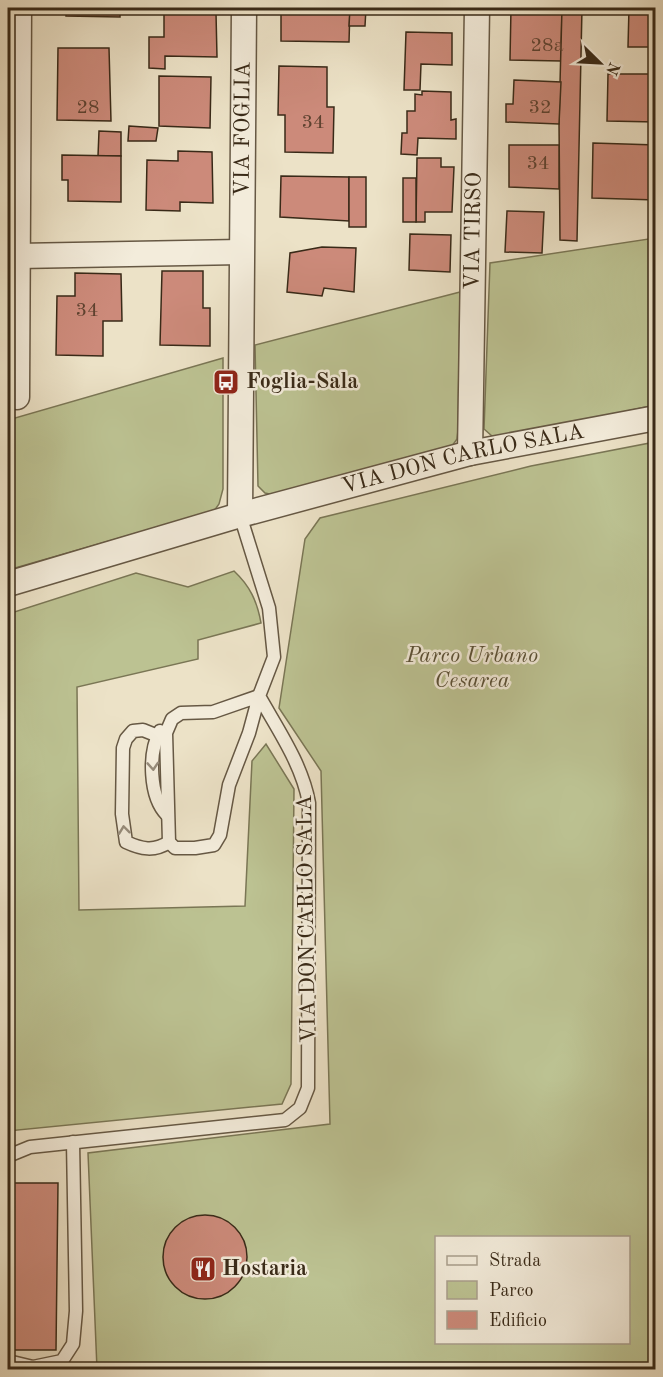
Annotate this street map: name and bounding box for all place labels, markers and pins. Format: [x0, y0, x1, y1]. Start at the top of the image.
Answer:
bus stop icon: Foglia-Sala [211, 367, 241, 397]
place label: Foglia-Sala [246, 371, 358, 393]
restaurant icon: Hostaria [188, 1254, 218, 1284]
place label: Hostaria [222, 1258, 307, 1280]

